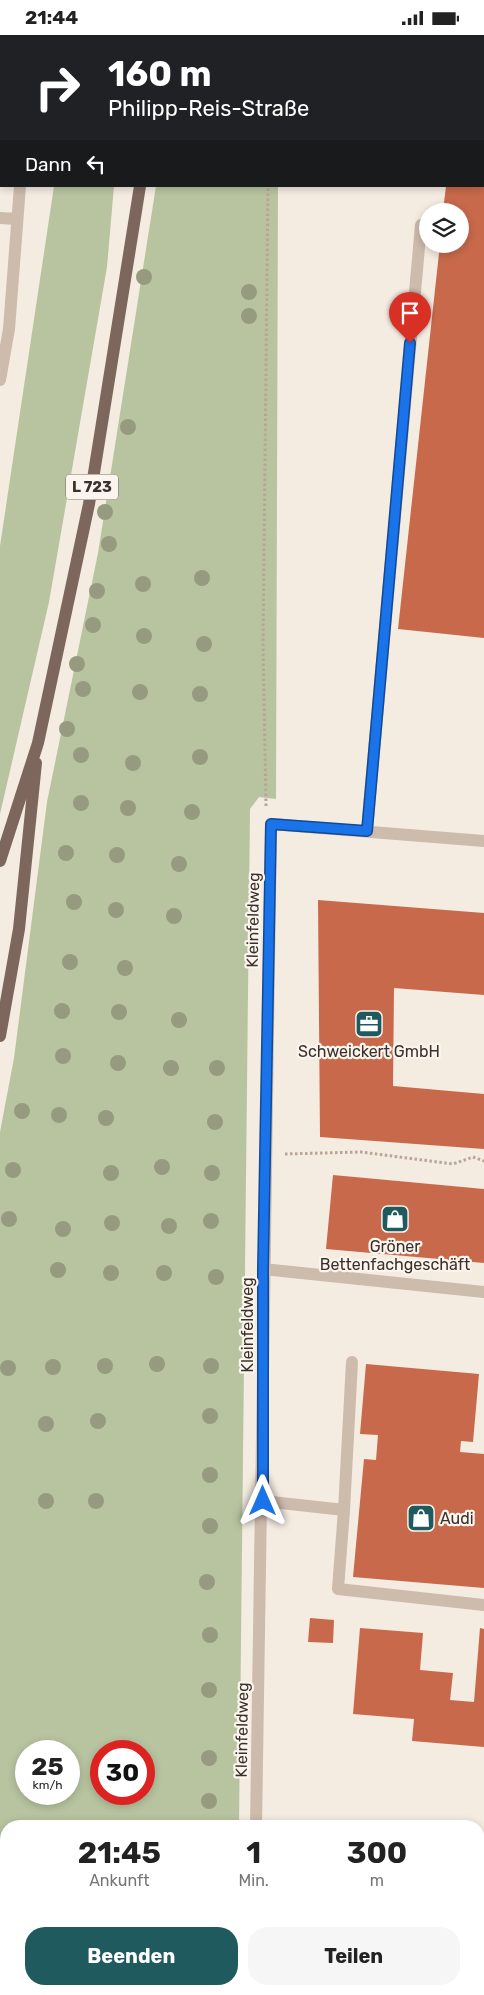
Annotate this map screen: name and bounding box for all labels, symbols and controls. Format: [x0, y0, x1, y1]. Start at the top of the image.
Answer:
text: 21:44 [25, 6, 78, 29]
text: 160 m [108, 53, 212, 95]
icon: right [25, 55, 90, 120]
text: Philipp-Reis-Straße [108, 95, 309, 122]
icon: left [82, 150, 110, 178]
text: Dann [25, 153, 72, 176]
map controls [419, 203, 469, 253]
button: layers [419, 203, 469, 253]
pin [389, 292, 431, 343]
icon: arrive [396, 299, 424, 327]
road number: L 723 [66, 475, 118, 499]
street label: Kleinfeldweg [243, 872, 263, 968]
office icon: Schweickert GmbH [354, 1009, 384, 1039]
place label: Schweickert GmbH [298, 1042, 440, 1061]
shop icon: Gröner Bettenfachgeschäft [380, 1204, 410, 1234]
place label: Gröner Bettenfachgeschäft [320, 1237, 470, 1274]
street label: Kleinfeldweg [238, 1277, 257, 1373]
position arrow [236, 1474, 288, 1526]
shop icon: Audi [406, 1503, 436, 1533]
place label: Audi [440, 1509, 474, 1528]
street label: Kleinfeldweg [232, 1682, 252, 1778]
speed limit sign: 30 [90, 1740, 155, 1805]
text: 25 [31, 1752, 64, 1781]
text: km/h [33, 1778, 62, 1792]
text: 21:45 [78, 1835, 161, 1871]
text: 1 [246, 1835, 261, 1871]
text: 300 [347, 1835, 407, 1871]
text: Ankunft [89, 1871, 149, 1890]
text: Min. [239, 1871, 269, 1890]
text: m [370, 1871, 384, 1890]
button: Beenden [25, 1927, 238, 1985]
button: Teilen [248, 1927, 460, 1985]

